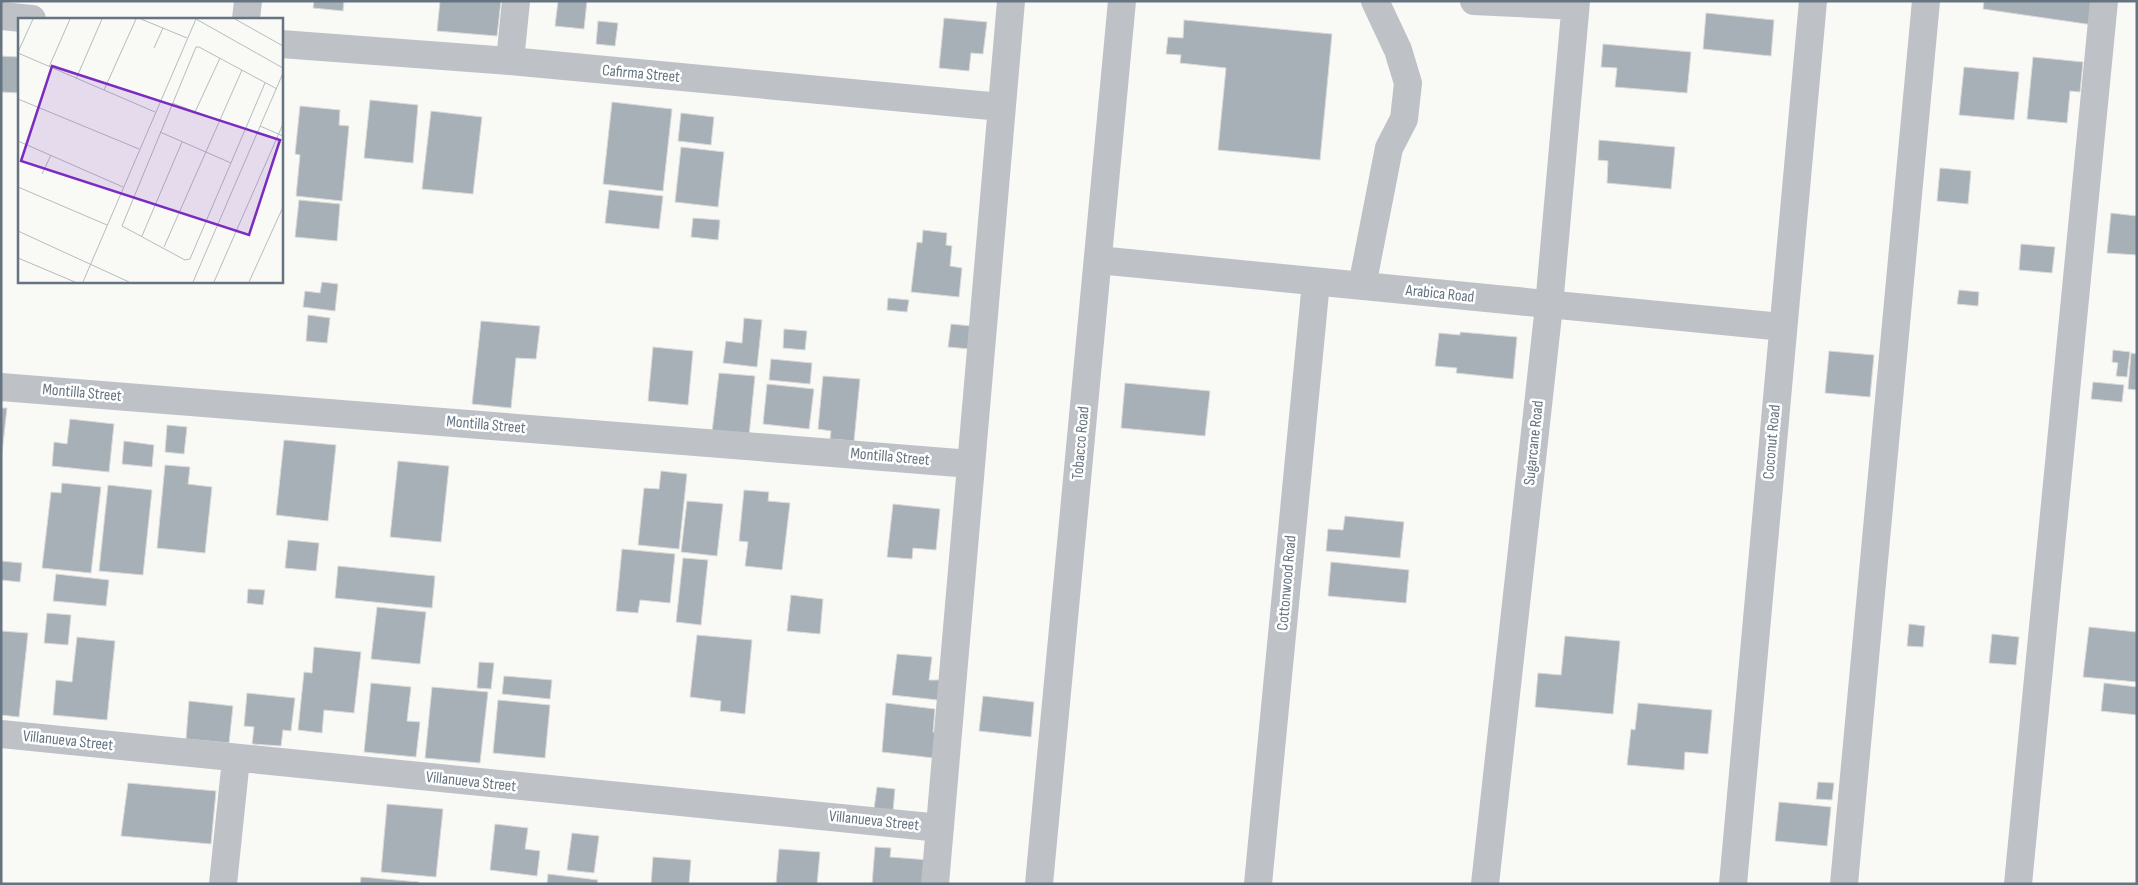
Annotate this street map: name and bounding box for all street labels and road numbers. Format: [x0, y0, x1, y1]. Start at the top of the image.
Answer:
street label: Cafirma Street [601, 61, 681, 87]
street label: Arabica Road [1404, 281, 1475, 307]
street label: Montilla Street [42, 380, 122, 406]
street label: Sugarcane Road [1520, 400, 1548, 486]
street label: Coconut Road [1759, 404, 1785, 480]
street label: Tobacco Road [1068, 406, 1094, 480]
street label: Montilla Street [446, 412, 526, 438]
street label: Montilla Street [850, 444, 930, 470]
street label: Cottonwood Road [1273, 535, 1301, 631]
street label: Villanueva Street [22, 727, 114, 755]
street label: Villanueva Street [425, 768, 517, 796]
street label: Villanueva Street [828, 807, 920, 835]

